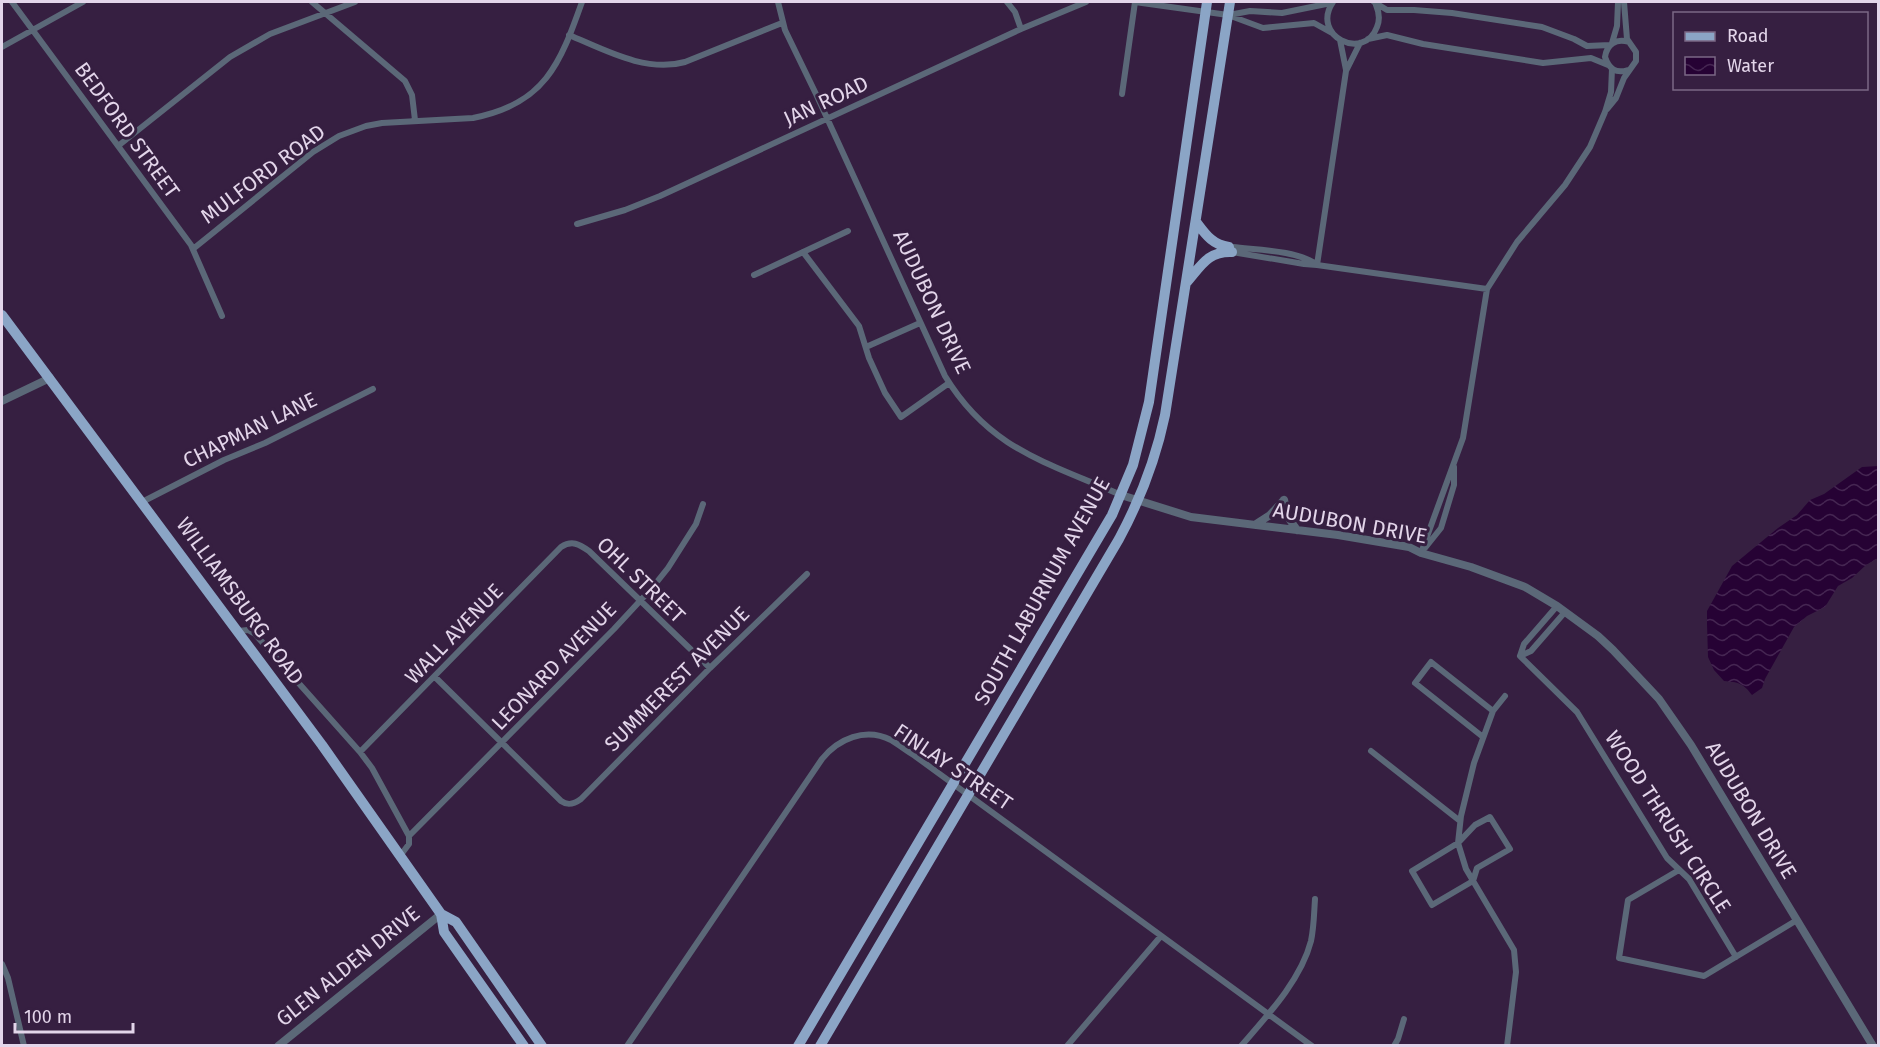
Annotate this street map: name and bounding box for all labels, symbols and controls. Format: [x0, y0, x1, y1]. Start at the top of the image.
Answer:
legend [1673, 12, 1868, 90]
text: Road [1727, 25, 1769, 47]
text: Water [1727, 55, 1774, 77]
street label: BEDFORD STREET [69, 57, 185, 203]
street label: JAN ROAD [779, 70, 873, 132]
street label: MULFORD ROAD [196, 119, 330, 229]
street label: AUDUBON DRIVE [887, 226, 977, 378]
street label: CHAPMAN LANE [179, 386, 321, 474]
street label: SOUTH LABURNUM AVENUE [968, 472, 1116, 710]
street label: AUDUBON DRIVE [1271, 497, 1429, 549]
street label: WILLIAMSBURG ROAD [171, 512, 309, 690]
street label: OHL STREET [591, 531, 691, 629]
street label: WALL AVENUE [399, 578, 509, 690]
street label: LEONARD AVENUE [486, 596, 622, 736]
street label: SUMMEREST AVENUE [599, 601, 755, 757]
street label: FINLAY STREET [889, 718, 1017, 816]
street label: WOOD THRUSH CIRCLE [1599, 726, 1737, 918]
street label: AUDUBON DRIVE [1700, 737, 1802, 883]
street label: GLEN ALDEN DRIVE [271, 900, 425, 1032]
scale bar [15, 996, 134, 1034]
text: 100 m [24, 1006, 72, 1028]

